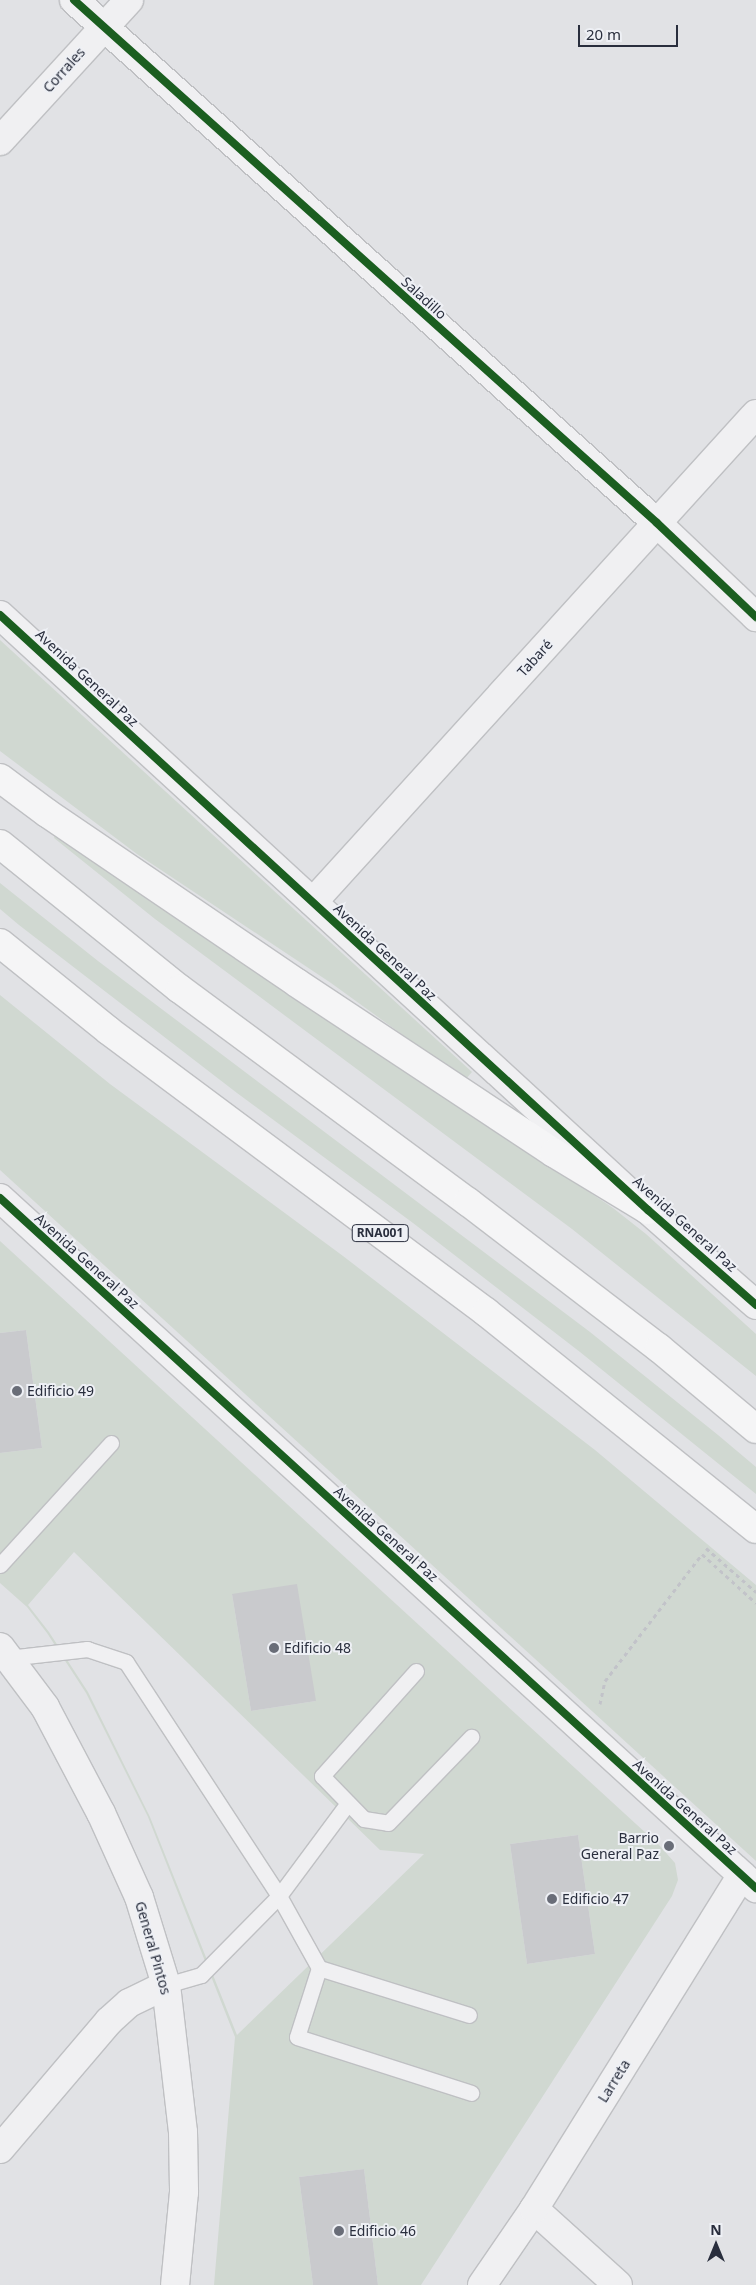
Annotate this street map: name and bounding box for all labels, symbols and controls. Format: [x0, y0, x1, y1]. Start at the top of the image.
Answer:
scale bar [581, 15, 681, 47]
text: 20 m [586, 24, 621, 44]
street label: Corrales [39, 44, 89, 96]
street label: Saladillo [398, 273, 450, 323]
street label: Avenida General Paz [32, 626, 142, 730]
street label: Tabaré [514, 636, 556, 680]
street label: Avenida General Paz [330, 900, 440, 1004]
street label: Avenida General Paz [629, 1173, 741, 1275]
street label: Avenida General Paz [31, 1210, 143, 1312]
road number: RNA001 [351, 1224, 409, 1242]
place label: Edificio 49 [27, 1383, 94, 1399]
marker: Edificio 49 [11, 1385, 23, 1397]
street label: Avenida General Paz [330, 1483, 442, 1585]
place label: Edificio 48 [284, 1640, 351, 1656]
marker: Edificio 48 [268, 1642, 280, 1654]
street label: Avenida General Paz [629, 1756, 741, 1858]
place label: Barrio General Paz [581, 1830, 659, 1862]
marker: Barrio General Paz [663, 1840, 675, 1852]
place label: Edificio 47 [562, 1891, 629, 1907]
marker: Edificio 47 [546, 1893, 558, 1905]
street label: General Pintos [132, 1899, 174, 1997]
street label: Larreta [594, 2057, 634, 2105]
north arrow [691, 2220, 741, 2270]
text: N [710, 2220, 722, 2239]
place label: Edificio 46 [349, 2223, 416, 2239]
marker: Edificio 46 [333, 2225, 345, 2237]

